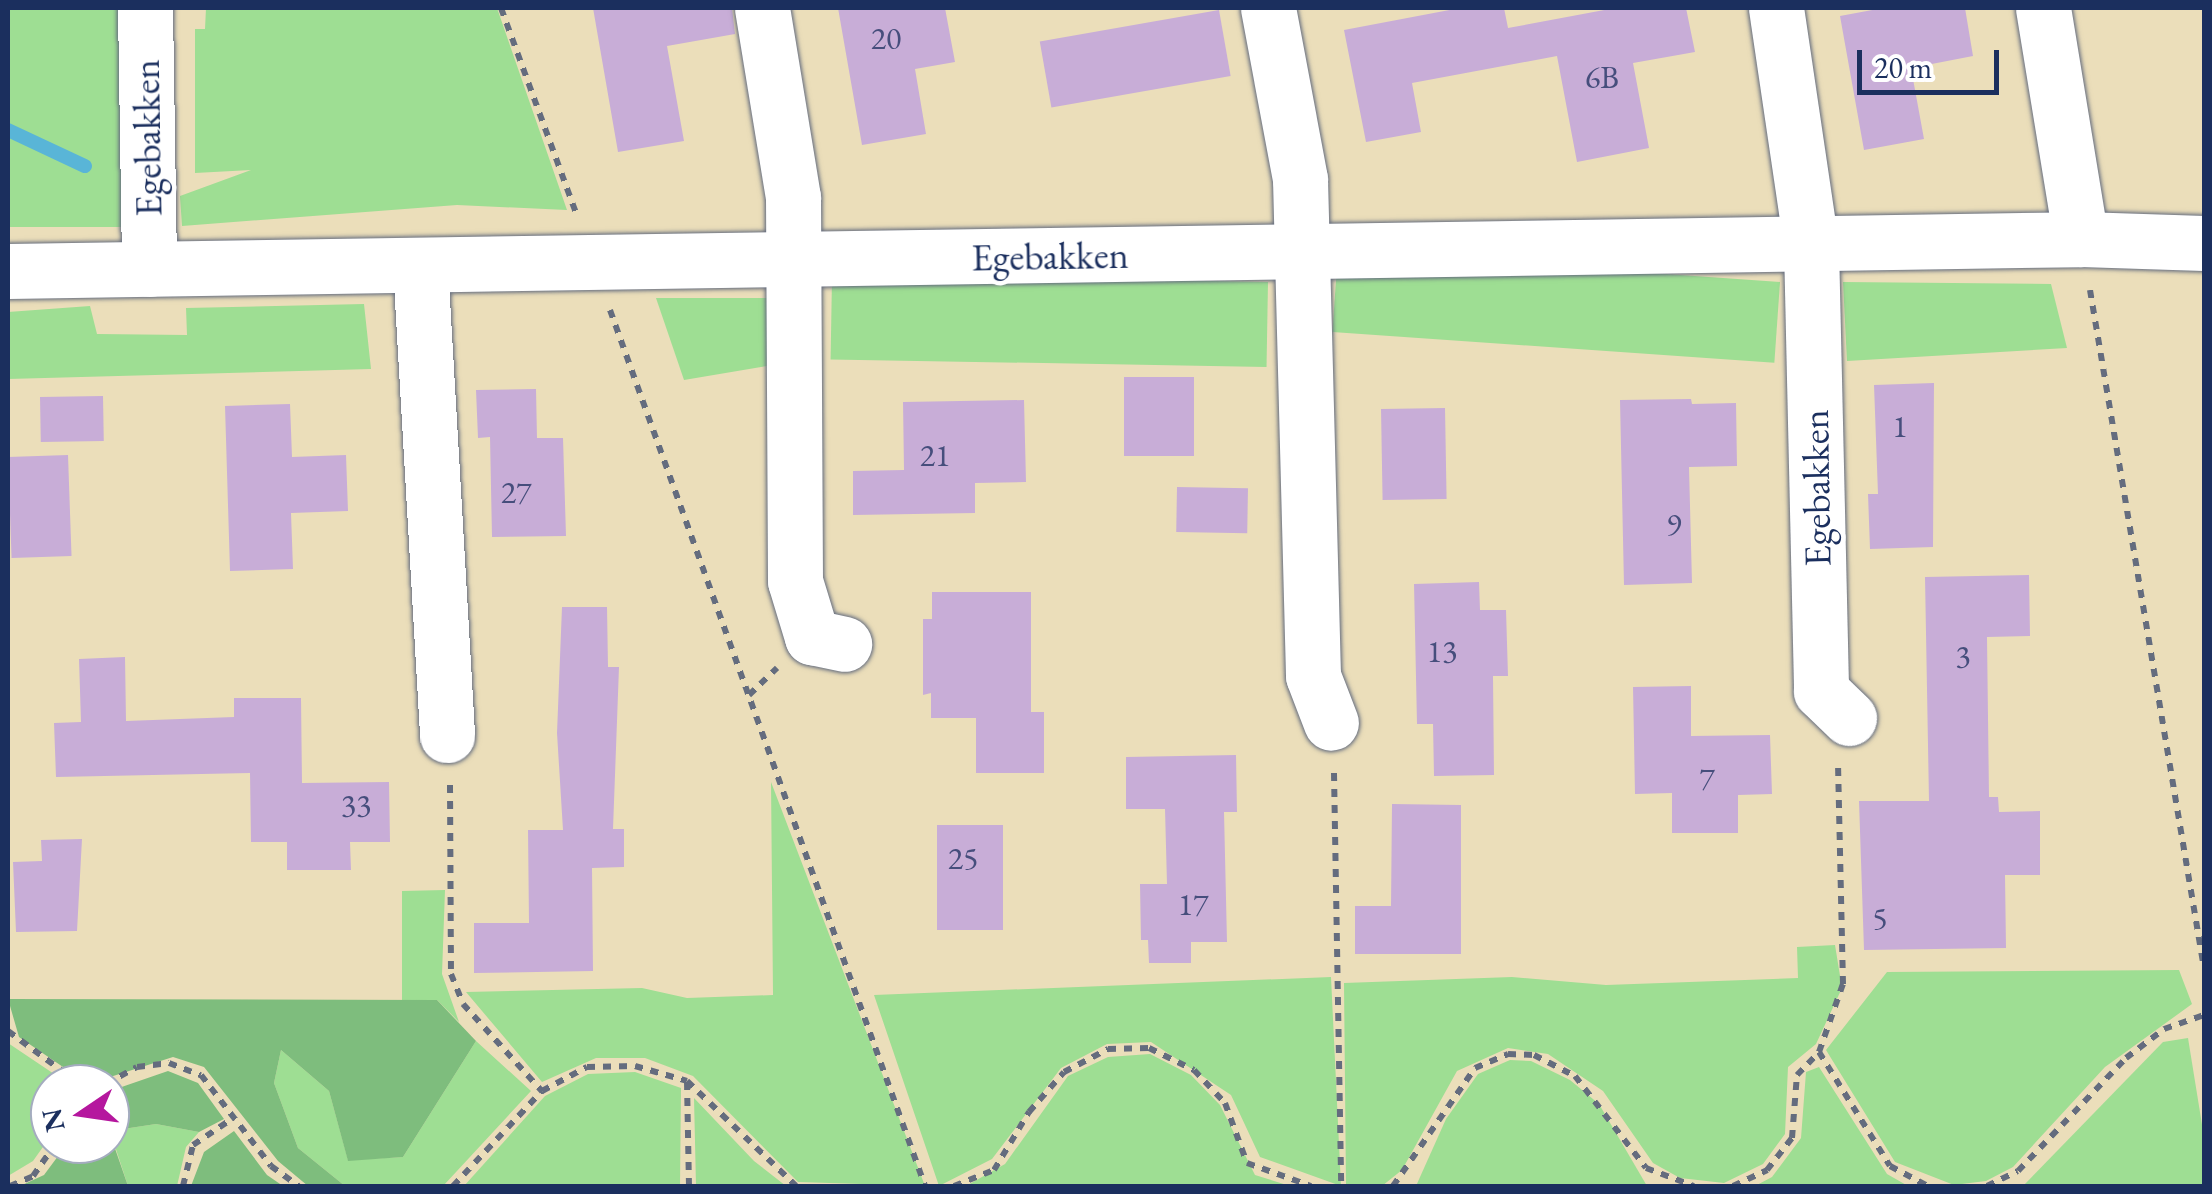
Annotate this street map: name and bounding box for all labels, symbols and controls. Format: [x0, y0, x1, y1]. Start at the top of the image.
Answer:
house number: 20 [871, 19, 901, 57]
scale bar [1862, 30, 2004, 92]
text: 20 m [1874, 48, 1932, 87]
house number: 6B [1585, 58, 1619, 96]
street label: Egebakken [123, 59, 171, 217]
street label: Egebakken [971, 232, 1129, 280]
house number: 1 [1892, 407, 1908, 445]
street label: Egebakken [1792, 409, 1840, 567]
house number: 21 [920, 436, 950, 474]
house number: 27 [501, 473, 531, 511]
house number: 9 [1666, 505, 1682, 543]
house number: 13 [1427, 632, 1457, 670]
house number: 3 [1955, 637, 1971, 675]
house number: 7 [1699, 759, 1715, 797]
house number: 33 [341, 786, 371, 824]
house number: 25 [948, 839, 978, 877]
house number: 17 [1178, 885, 1208, 923]
house number: 5 [1872, 899, 1888, 937]
north arrow [30, 1064, 130, 1164]
text: N [33, 1105, 73, 1135]

